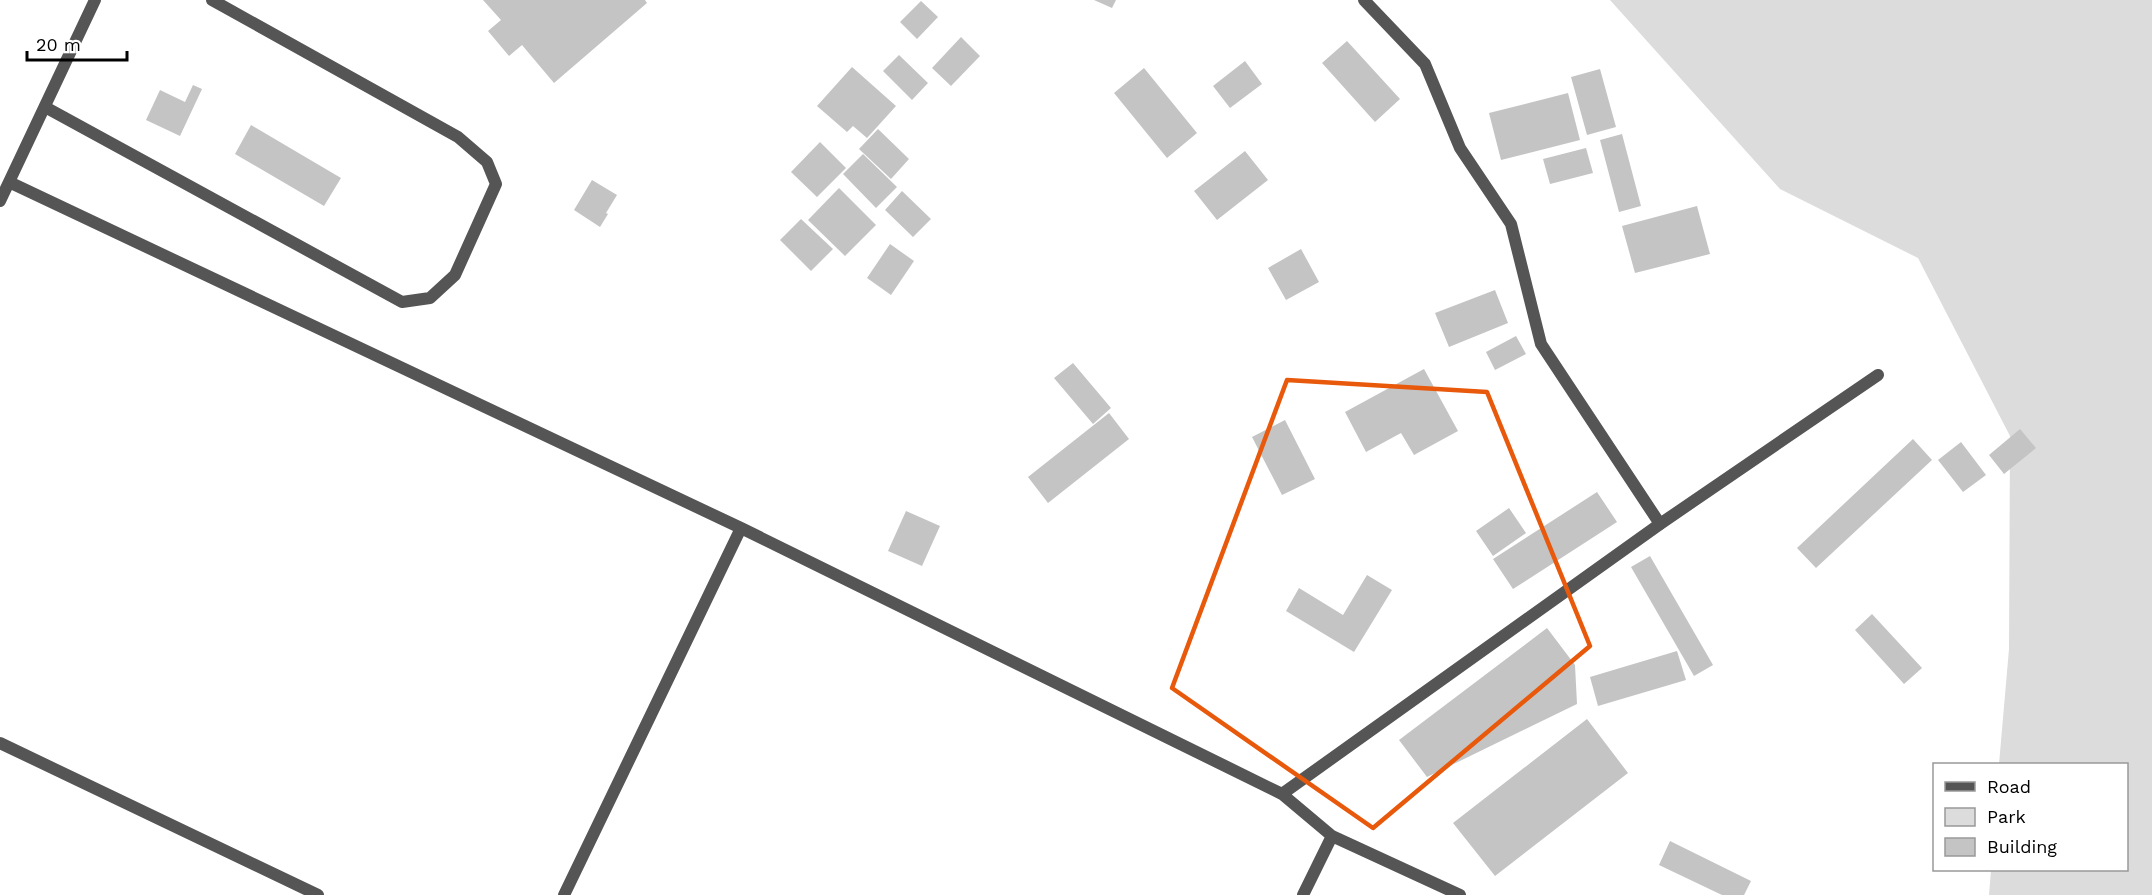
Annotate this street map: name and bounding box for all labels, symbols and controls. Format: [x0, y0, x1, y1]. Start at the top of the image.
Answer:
scale bar [27, 24, 128, 62]
text: 20 m [36, 34, 81, 55]
legend [1933, 763, 2128, 871]
text: Road [1987, 776, 2031, 797]
text: Park [1987, 806, 2026, 827]
text: Building [1987, 836, 2057, 857]

